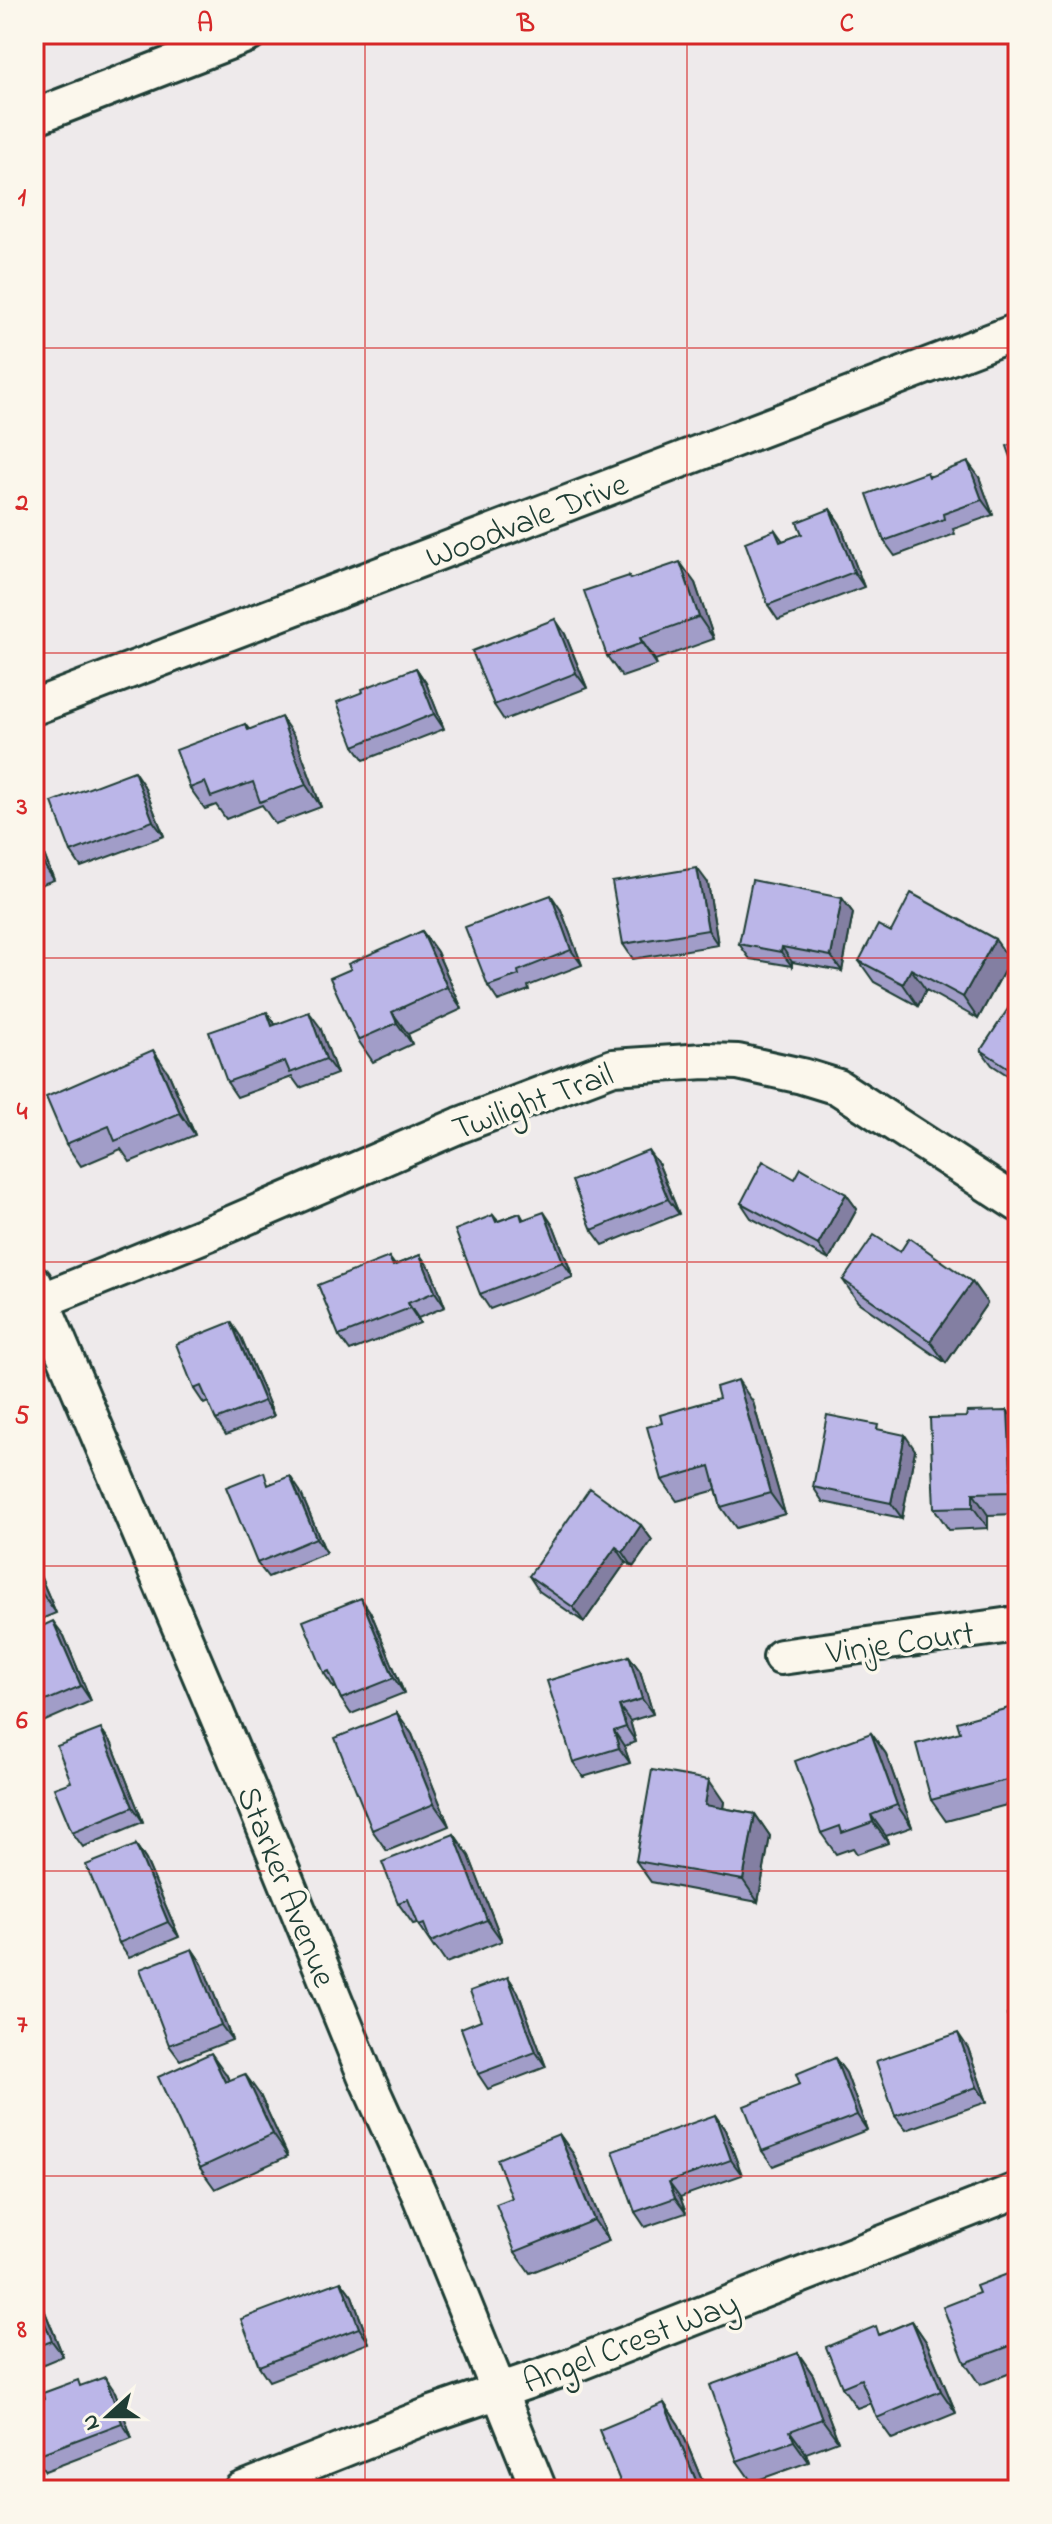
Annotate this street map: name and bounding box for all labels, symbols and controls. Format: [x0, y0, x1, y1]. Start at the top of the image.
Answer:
text: A [197, 6, 213, 44]
text: B [516, 6, 535, 44]
text: C [840, 6, 854, 44]
text: 1 [18, 180, 27, 218]
street label: Woodvale Drive [419, 461, 636, 584]
text: 2 [15, 485, 29, 523]
text: 3 [16, 789, 28, 827]
street label: Twilight Trail [446, 1052, 621, 1156]
text: 4 [17, 1094, 28, 1132]
text: 5 [15, 1398, 30, 1436]
street label: Vinje Court [822, 1610, 978, 1680]
text: 6 [16, 1703, 28, 1741]
street label: Starker Avenue [221, 1779, 348, 1996]
text: 7 [17, 2007, 28, 2045]
street label: Angel Crest Way [516, 2281, 747, 2409]
text: 8 [16, 2312, 27, 2350]
north arrow [68, 2376, 148, 2456]
text: N [75, 2409, 110, 2435]

